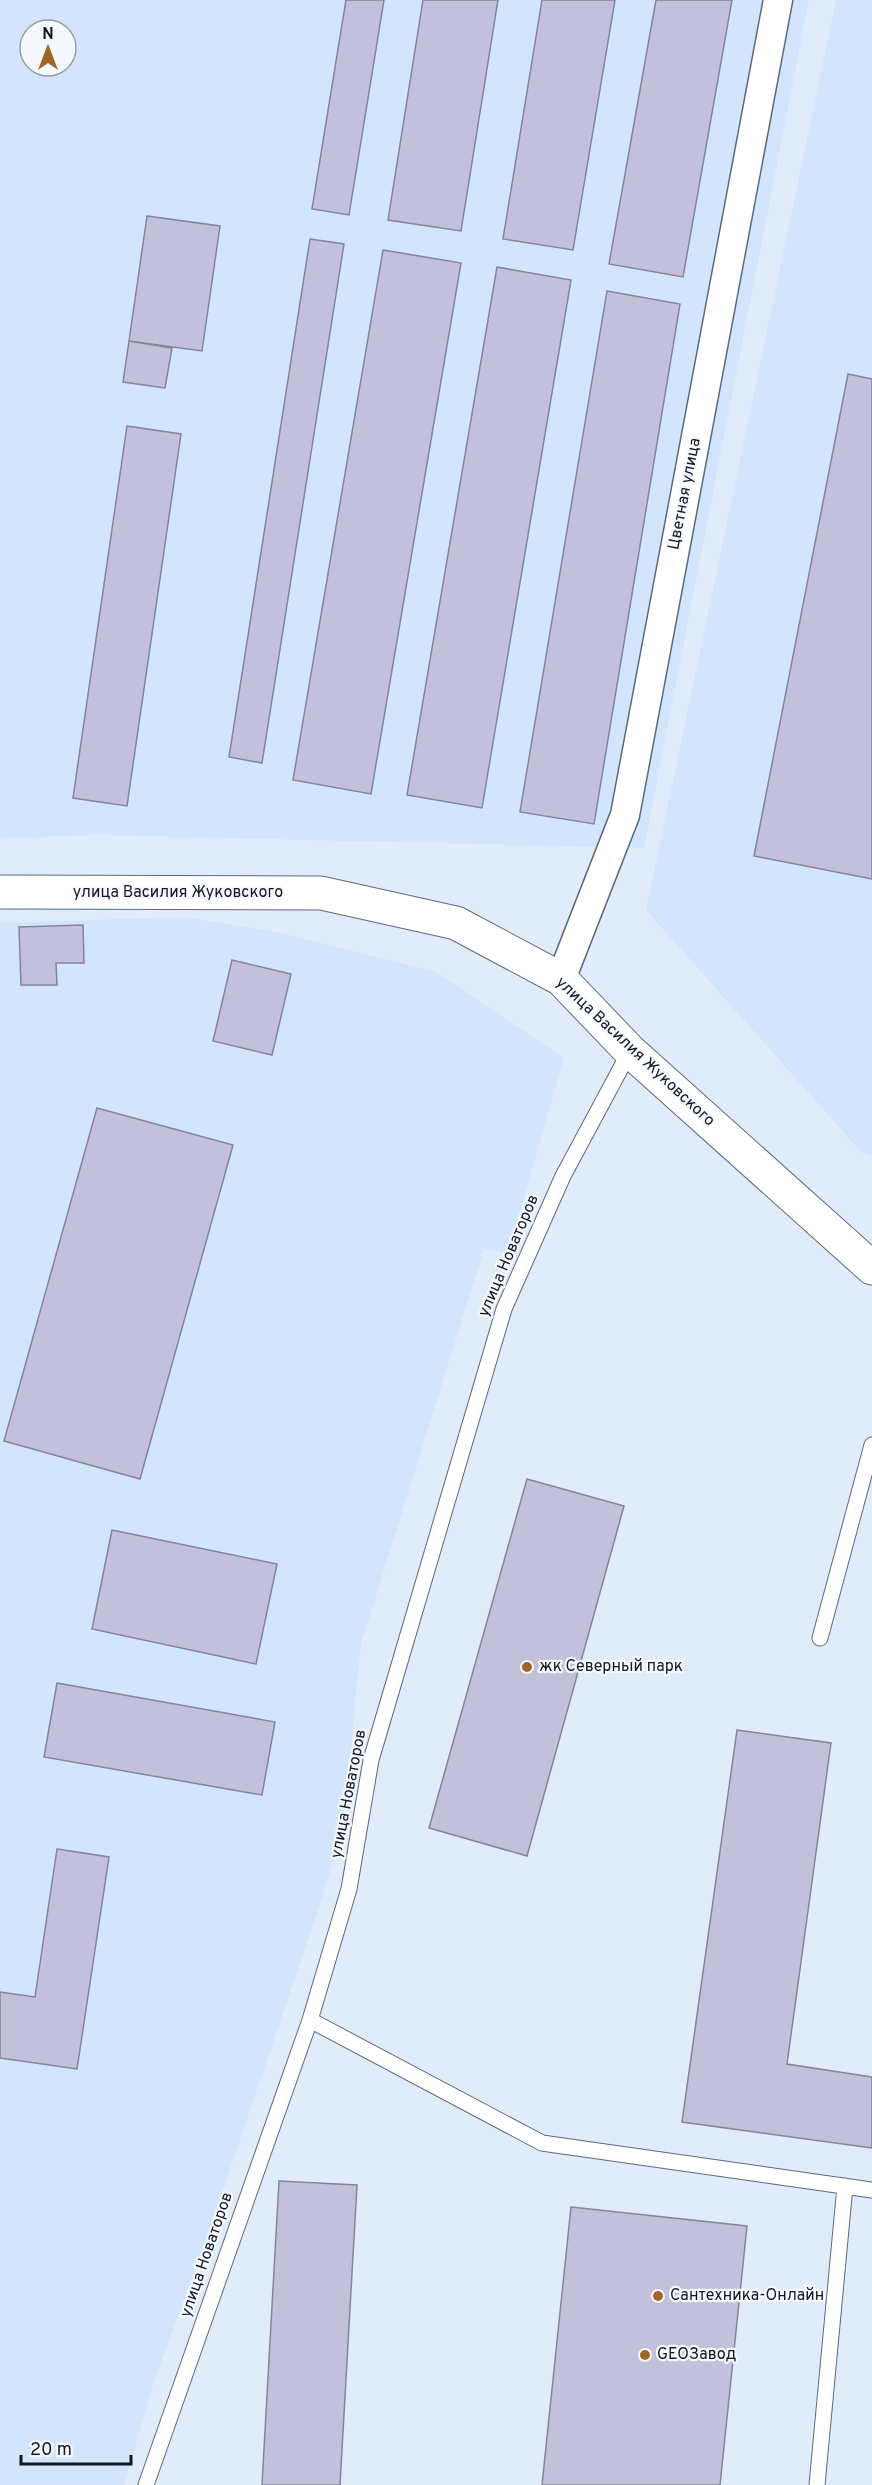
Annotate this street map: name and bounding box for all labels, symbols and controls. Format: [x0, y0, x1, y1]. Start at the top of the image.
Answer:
north arrow [18, 18, 78, 78]
text: N [42, 25, 54, 45]
street label: Цветная улица [664, 436, 706, 552]
street label: улица Василия Жуковского [73, 883, 283, 903]
street label: улица Василия Жуковского [551, 973, 719, 1131]
street label: улица Новаторов [474, 1192, 544, 1320]
place label: жк Северный парк [539, 1657, 683, 1677]
marker: жк Северный парк [520, 1660, 534, 1674]
street label: улица Новаторов [327, 1728, 371, 1860]
street label: улица Новаторов [176, 2190, 238, 2320]
place label: Сантехника-Онлайн [670, 2286, 824, 2306]
marker: Сантехника-Онлайн [651, 2289, 665, 2303]
place label: GEOЗавод [657, 2345, 736, 2365]
marker: GEOЗавод [638, 2348, 652, 2362]
scale bar [21, 2428, 130, 2466]
text: 20 m [30, 2439, 72, 2462]

